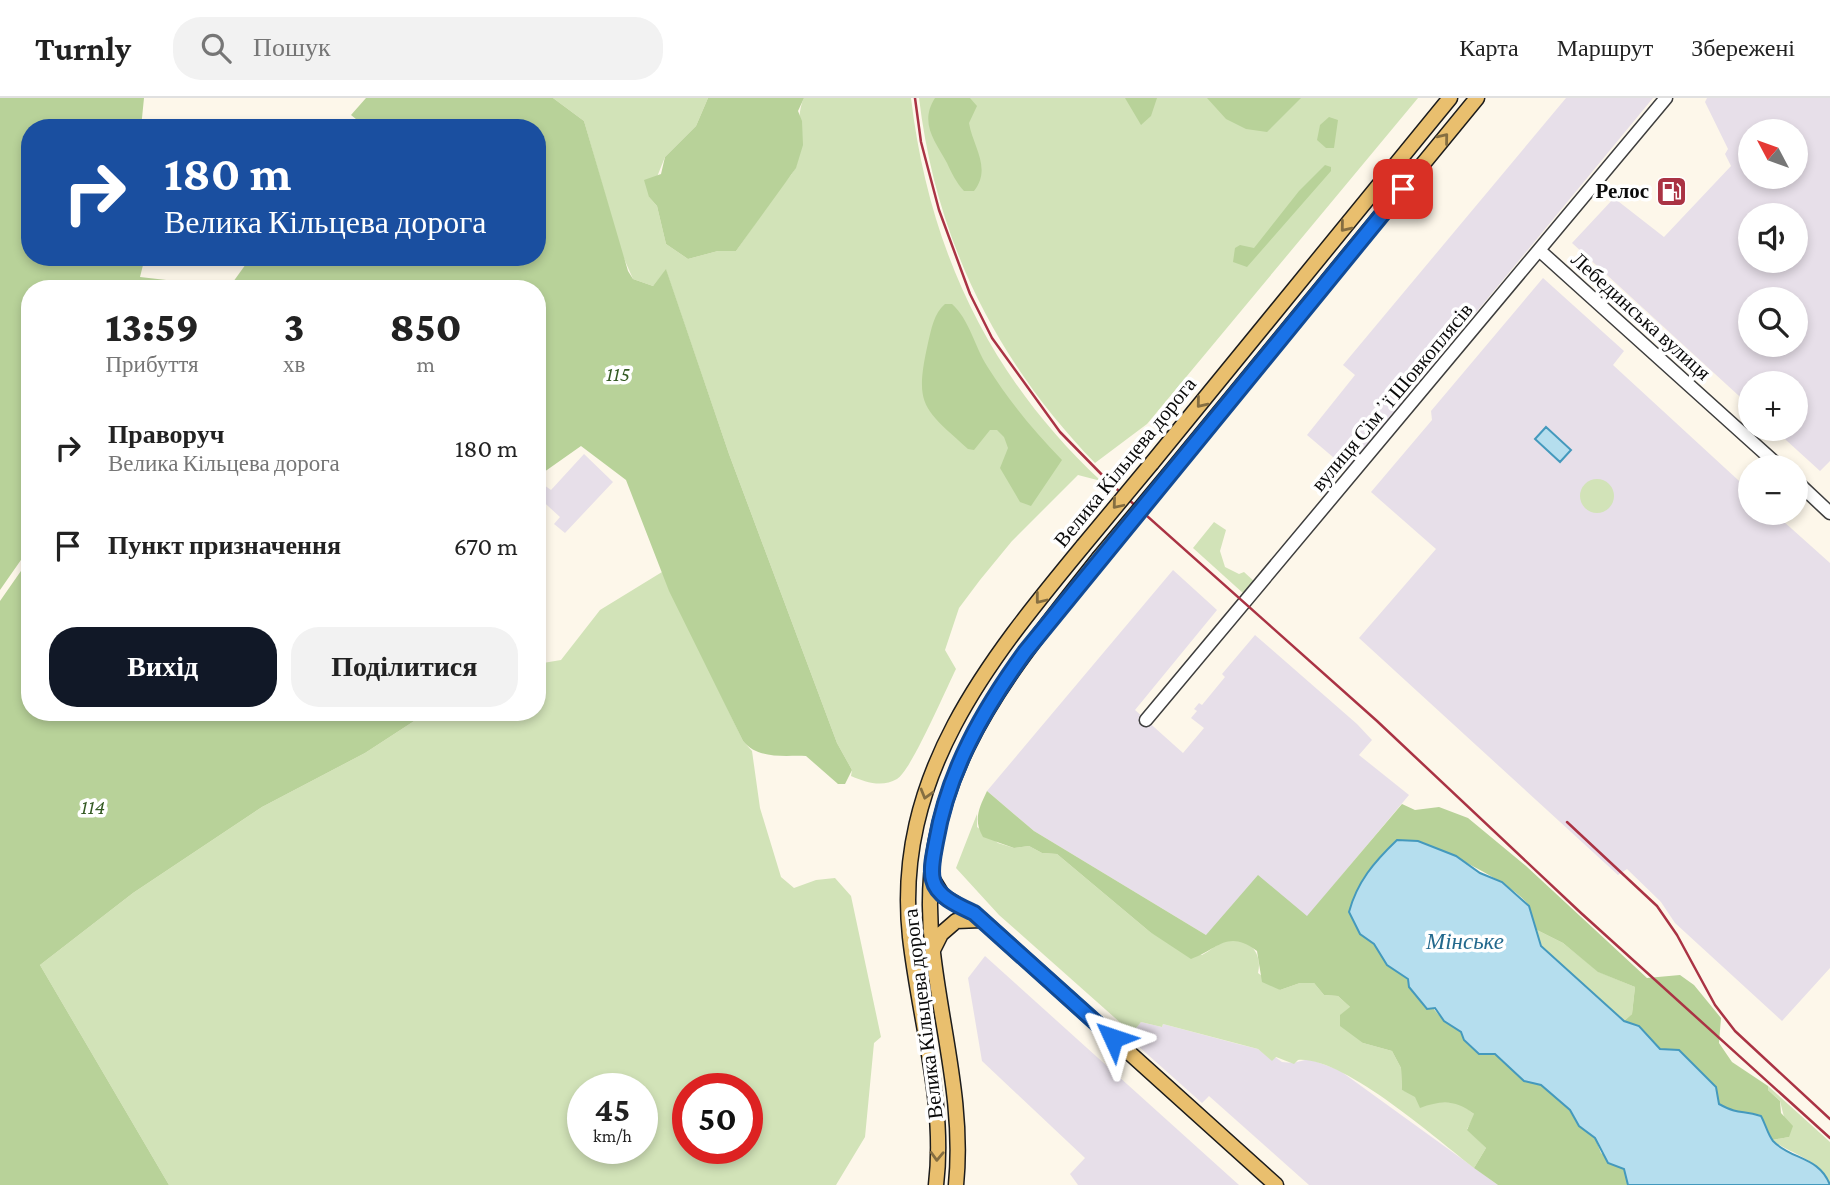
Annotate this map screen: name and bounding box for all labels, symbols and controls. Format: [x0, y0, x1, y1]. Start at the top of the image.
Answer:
search box [173, 17, 663, 80]
icon: search [197, 29, 235, 67]
text: Turnly [35, 30, 131, 67]
text: Пошук [253, 33, 331, 62]
text: Карта [1459, 34, 1519, 61]
text: Маршрут [1557, 34, 1653, 61]
text: Збережені [1691, 34, 1795, 61]
north arrow [1738, 119, 1808, 189]
map controls [1738, 119, 1808, 525]
one-way arrow [1436, 134, 1448, 147]
text: 180 m [164, 146, 292, 201]
icon: right [49, 147, 140, 238]
pin [1373, 159, 1433, 219]
icon: arrive [1384, 170, 1422, 208]
fuel station icon: Релос [1655, 174, 1689, 208]
place label: Релос [1596, 179, 1649, 203]
button: sound [1738, 203, 1808, 273]
text: Велика Кільцева дорога [164, 204, 487, 240]
one-way arrow [1340, 219, 1353, 231]
street label: Лебединська вулиця [1566, 247, 1716, 385]
button: search [1738, 287, 1808, 357]
street label: вулиця Сімʼї Шовкоплясів [1306, 298, 1478, 496]
text: 13:59 [105, 303, 199, 350]
text: 3 [284, 303, 305, 350]
text: 850 [390, 303, 462, 350]
text: Прибуття [105, 351, 199, 377]
text: хв [283, 351, 305, 377]
text: m [416, 351, 435, 377]
park label: 115 [606, 362, 630, 386]
button: + [1738, 371, 1808, 441]
street label: Велика Кільцева дорога [1049, 372, 1201, 552]
one-way arrow [1196, 395, 1209, 408]
text: Праворуч [108, 420, 224, 449]
icon: right [49, 429, 87, 467]
text: 180 m [455, 434, 518, 463]
text: Велика Кільцева дорога [108, 450, 340, 476]
button: − [1738, 455, 1808, 525]
one-way arrow [1113, 497, 1126, 509]
icon: arrive [49, 527, 87, 565]
text: Пункт призначення [108, 531, 341, 560]
text: 670 m [454, 532, 518, 561]
one-way arrow [1035, 592, 1048, 604]
button: Вихід [49, 627, 277, 707]
button: Поділитися [291, 627, 518, 707]
one-way arrow [920, 788, 934, 800]
park label: 114 [81, 795, 105, 819]
street label: Велика Кільцева дорога [898, 907, 948, 1121]
water label: Мінське [1425, 928, 1504, 954]
position arrow [1076, 1001, 1150, 1075]
speed limit sign: 50 [672, 1073, 763, 1164]
text: 45 [595, 1090, 630, 1129]
text: km/h [593, 1126, 632, 1146]
one-way arrow [930, 1150, 945, 1161]

